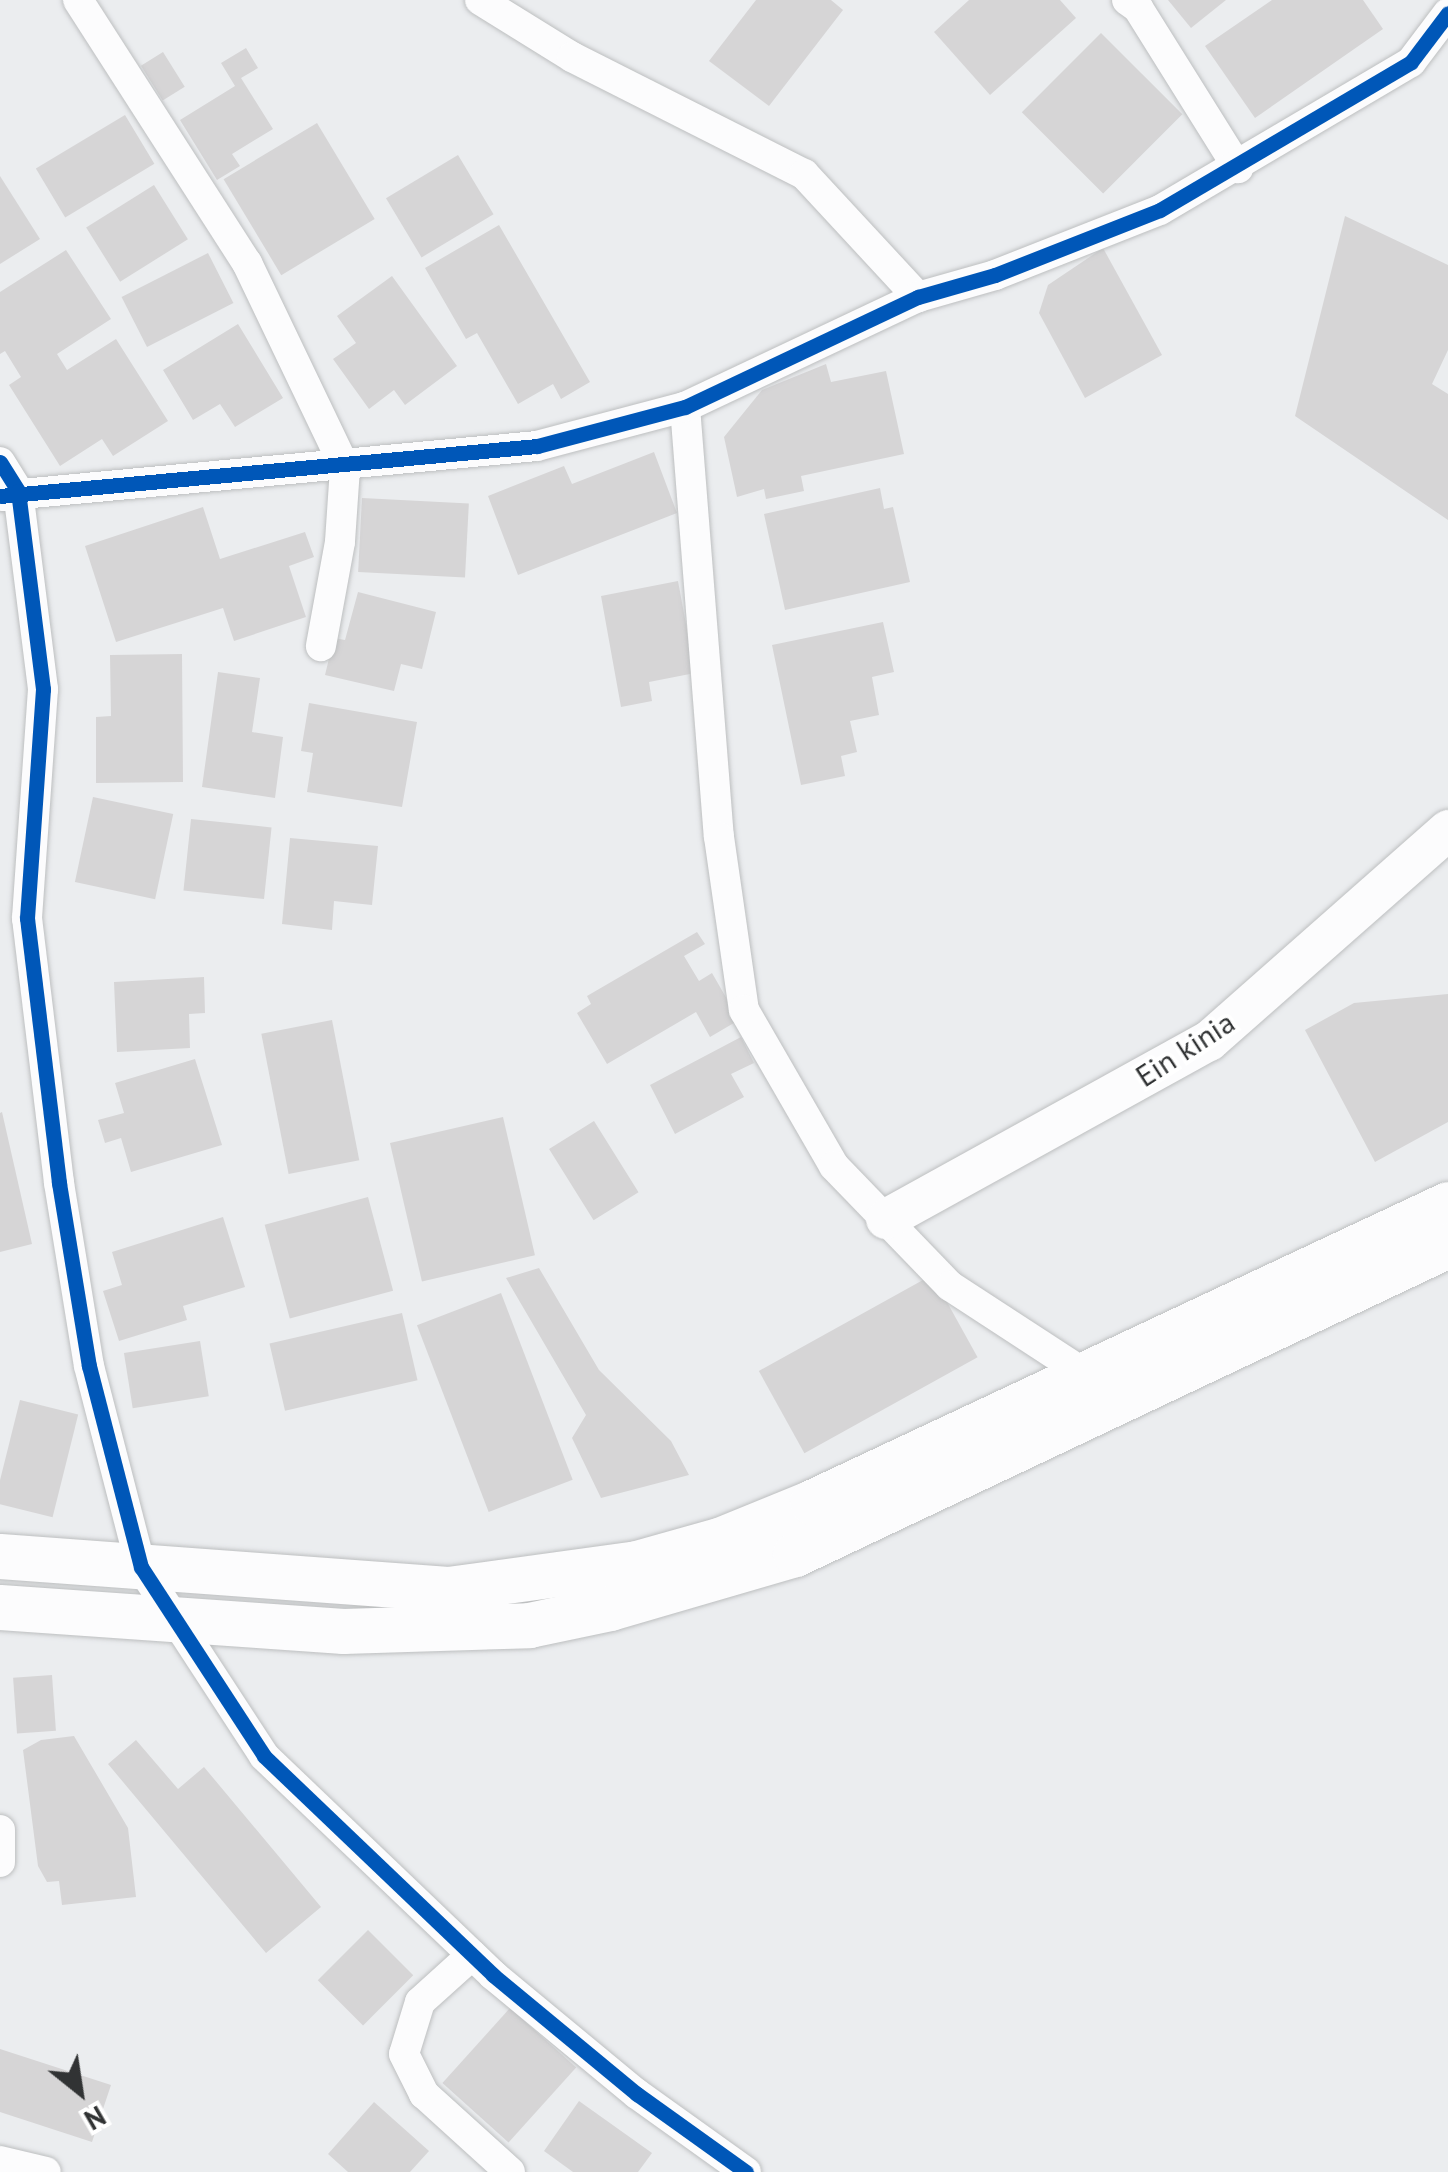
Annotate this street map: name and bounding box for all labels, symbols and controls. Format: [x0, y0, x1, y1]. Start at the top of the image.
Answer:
street label: Ein kinia [1129, 1004, 1241, 1094]
north arrow [30, 2042, 130, 2142]
text: N [78, 2098, 112, 2139]

